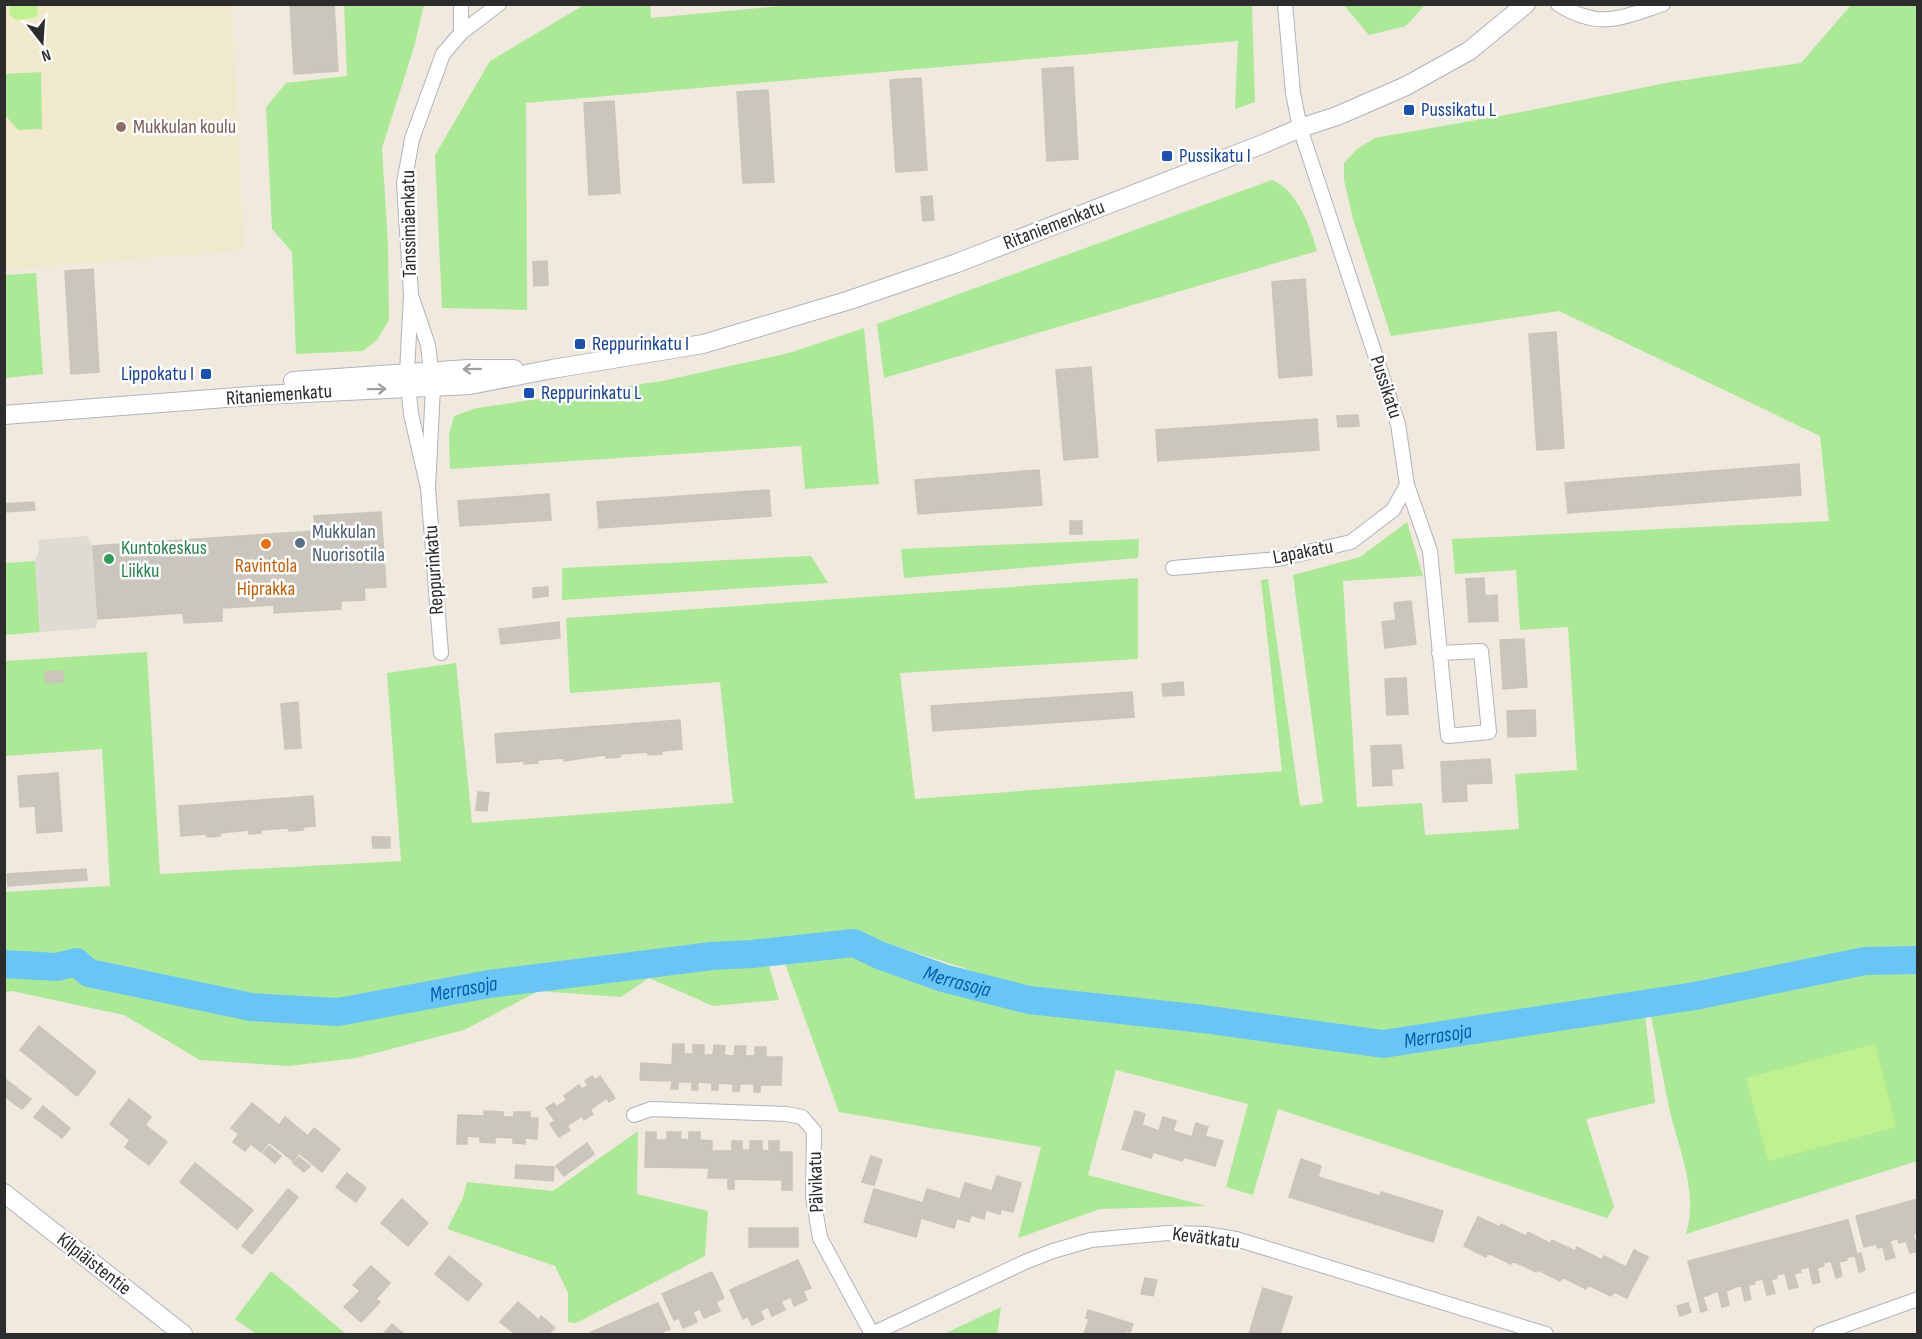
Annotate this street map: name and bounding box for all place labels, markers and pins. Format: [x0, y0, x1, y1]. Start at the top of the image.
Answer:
place label: Pussikatu L [1421, 98, 1497, 122]
marker: Pussikatu L [1402, 103, 1416, 117]
place label: Mukkulan koulu [133, 115, 236, 139]
marker: Mukkulan koulu [114, 120, 128, 134]
place label: Pussikatu I [1179, 144, 1251, 168]
marker: Pussikatu I [1160, 149, 1174, 163]
place label: Reppurinkatu I [592, 332, 689, 356]
marker: Reppurinkatu I [573, 337, 587, 351]
place label: Lippokatu I [121, 362, 194, 386]
marker: Lippokatu I [199, 367, 213, 381]
place label: Reppurinkatu L [541, 381, 642, 405]
marker: Reppurinkatu L [522, 386, 536, 400]
place label: Mukkulan Nuorisotila [312, 520, 385, 567]
place label: Kuntokeskus Liikku [121, 536, 207, 583]
marker: Mukkulan Nuorisotila [293, 536, 307, 550]
marker: Ravintola Hiprakka [259, 537, 273, 551]
marker: Kuntokeskus Liikku [102, 552, 116, 566]
place label: Ravintola Hiprakka [235, 554, 297, 601]

